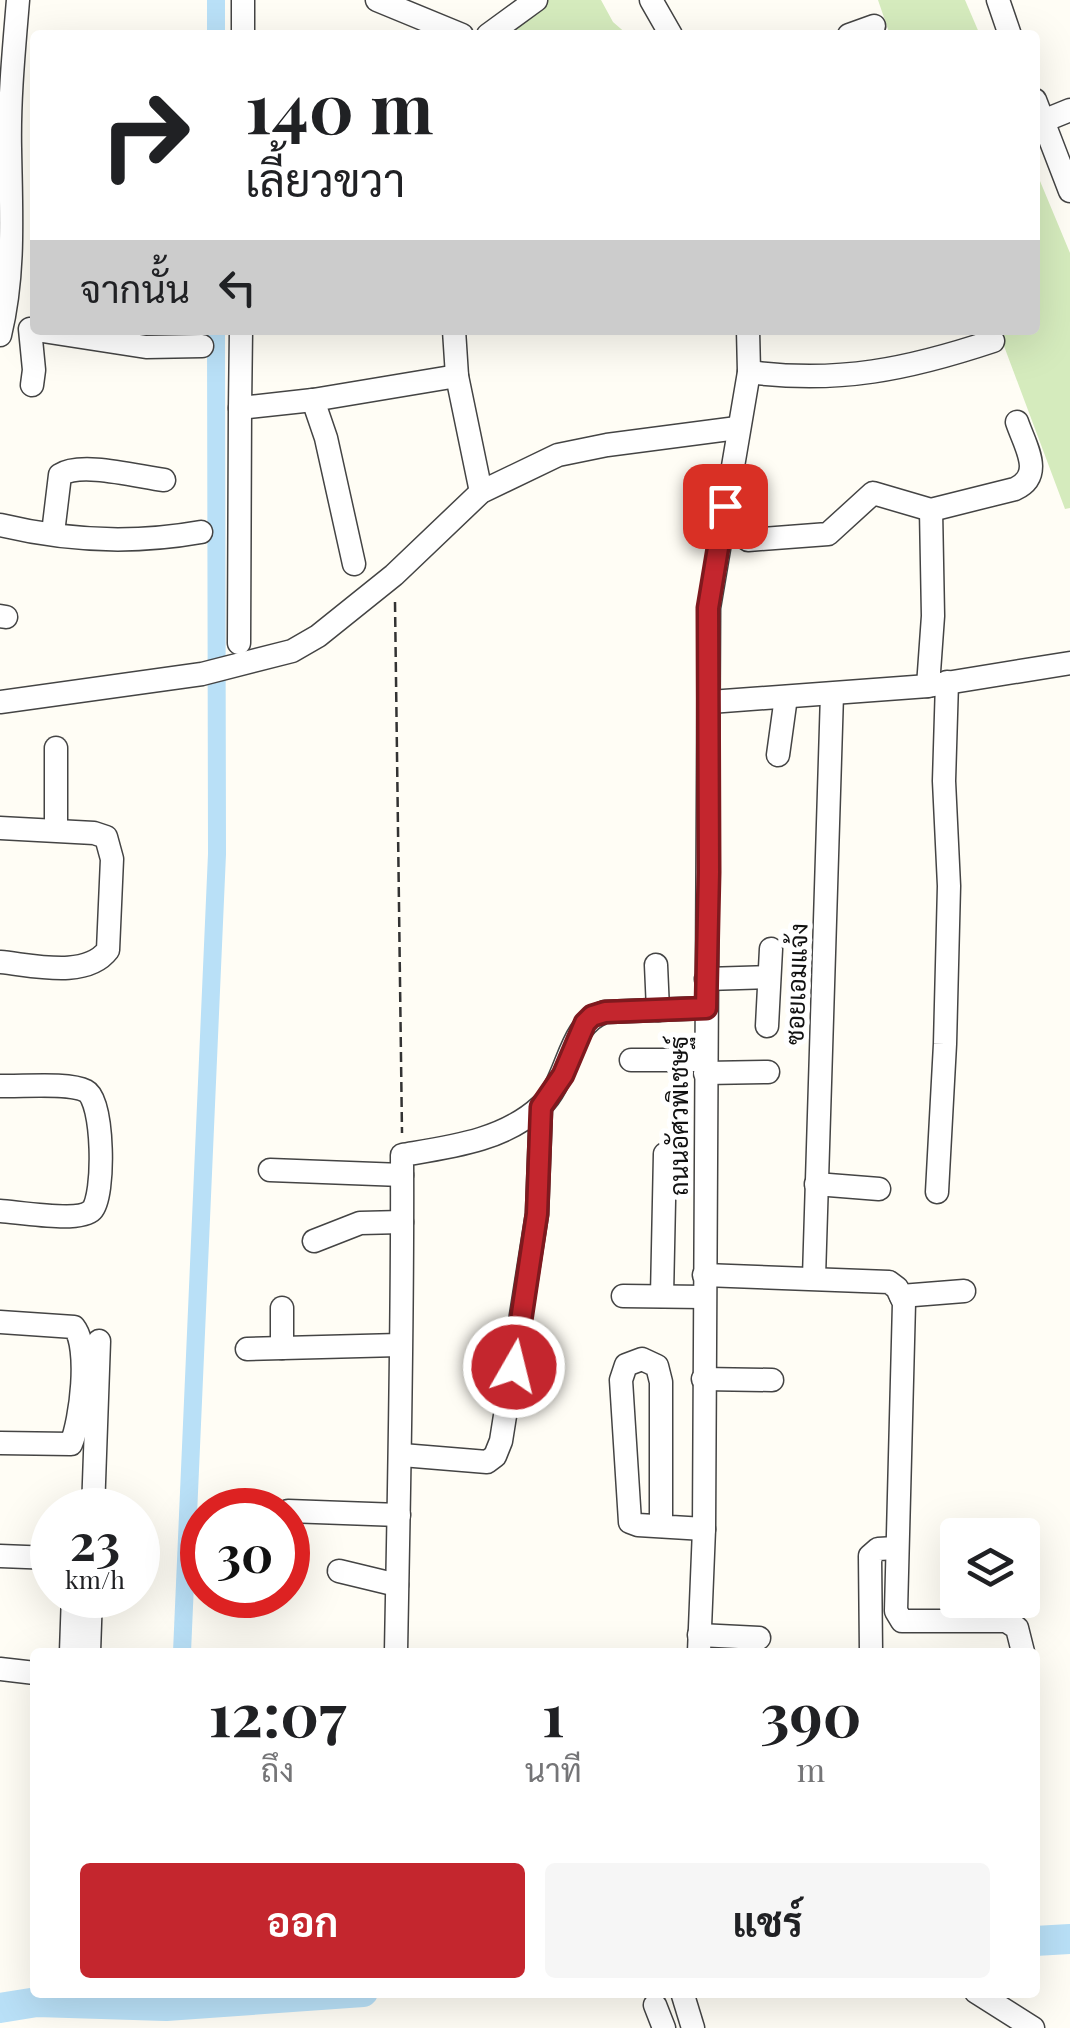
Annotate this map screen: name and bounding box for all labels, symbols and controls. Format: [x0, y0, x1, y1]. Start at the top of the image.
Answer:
text: 140 m [245, 58, 434, 152]
icon: right [80, 70, 210, 200]
text: เลี้ยวขวา [245, 148, 405, 208]
icon: left [210, 260, 265, 315]
text: จากนั้น [80, 262, 190, 313]
pin [683, 464, 768, 549]
icon: arrive [698, 479, 753, 534]
street label: ซอยเอมแจ้ง [776, 923, 814, 1045]
street label: ถนนอัศวพิเชษฐ์ [661, 1036, 696, 1196]
position arrow [462, 1315, 566, 1419]
speed limit sign: 30 [180, 1488, 310, 1618]
text: 23 [70, 1507, 120, 1574]
map controls [940, 1518, 1040, 1618]
button: layers [940, 1518, 1040, 1618]
text: km/h [65, 1562, 125, 1595]
text: 12:07 [209, 1672, 346, 1752]
text: 1 [542, 1672, 565, 1752]
text: 390 [760, 1672, 861, 1752]
text: ถึง [261, 1747, 294, 1790]
text: นาที [525, 1747, 582, 1790]
text: m [797, 1747, 825, 1790]
button: ออก [80, 1863, 525, 1978]
button: แชร์ [545, 1863, 990, 1978]

